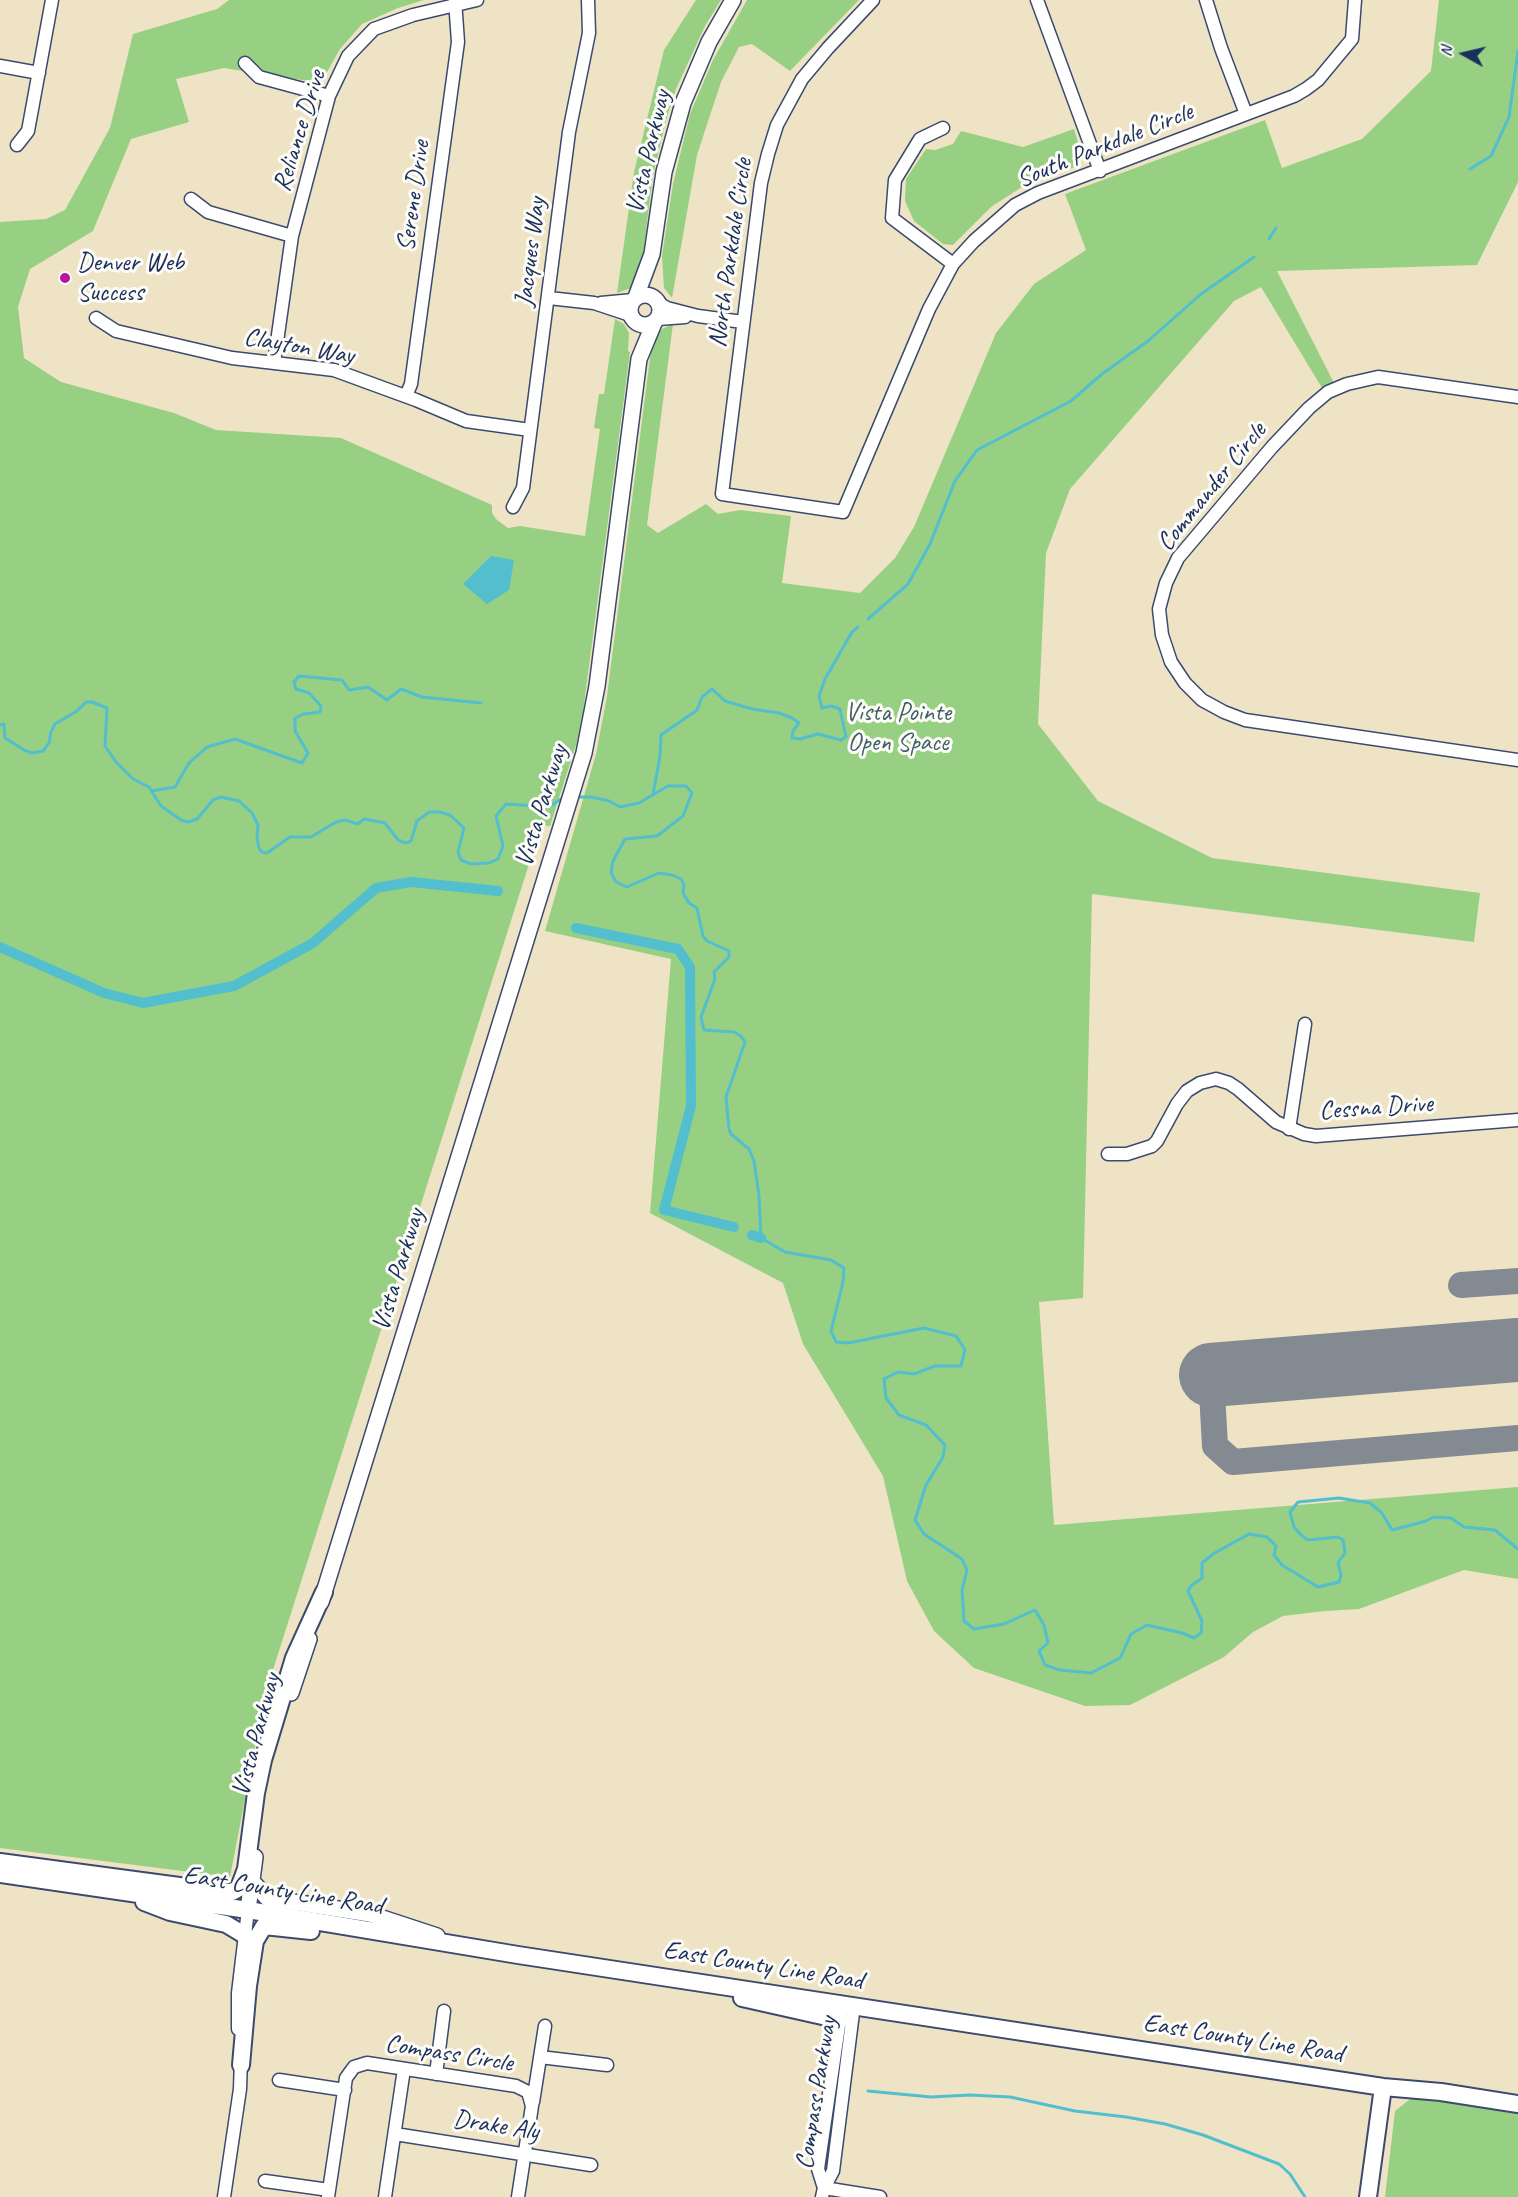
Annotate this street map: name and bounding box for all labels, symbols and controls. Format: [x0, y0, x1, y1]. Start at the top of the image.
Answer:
north arrow [1434, 24, 1494, 84]
text: N [1436, 45, 1457, 58]
street label: Reliance Drive [267, 67, 333, 195]
street label: Vista Parkway [620, 87, 678, 217]
street label: South Parkdale Circle [1012, 96, 1198, 196]
street label: Serene Drive [391, 139, 437, 253]
street label: North Parkdale Circle [702, 157, 760, 349]
street label: Jacques Way [509, 196, 553, 308]
place label: Denver Web Success [77, 247, 184, 308]
marker: Denver Web Success [58, 271, 72, 285]
street label: Clayton Way [242, 322, 356, 372]
street label: Commander Circle [1151, 416, 1273, 558]
park label: Vista Pointe Open Space [845, 697, 951, 758]
street label: Vista Parkway [509, 741, 575, 871]
street label: Cessna Drive [1318, 1088, 1434, 1128]
street label: Vista Parkway [366, 1205, 432, 1335]
street label: Vista Parkway [226, 1670, 288, 1800]
street label: East County Line Road [181, 1860, 385, 1922]
street label: East County Line Road [661, 1935, 865, 1997]
street label: East County Line Road [1141, 2008, 1345, 2070]
street label: Compass Parkway [790, 2014, 844, 2172]
street label: Compass Circle [383, 2029, 515, 2079]
street label: Drake Aly [451, 2104, 541, 2148]

